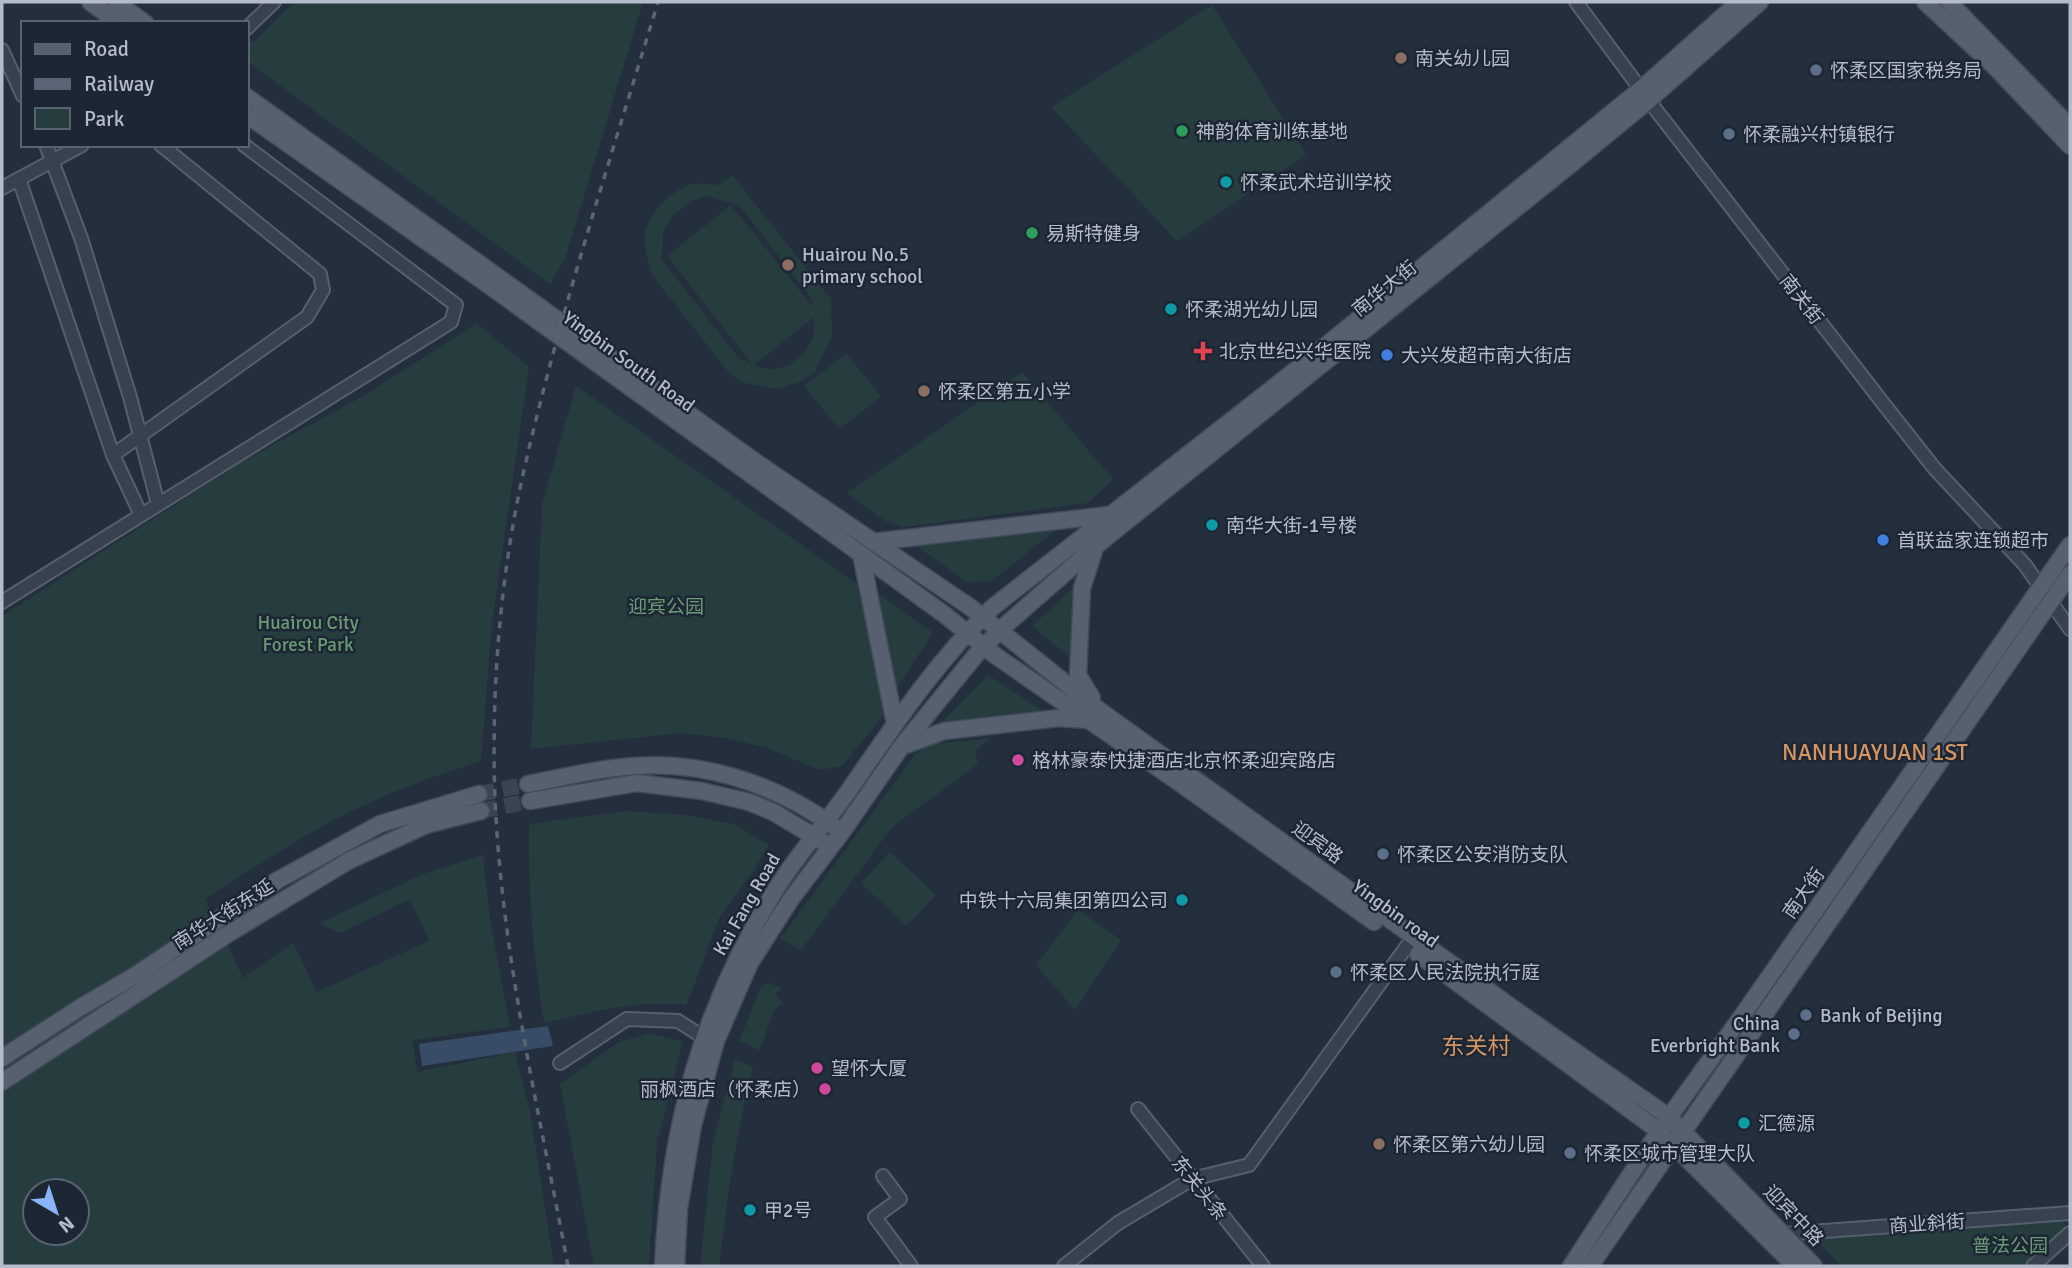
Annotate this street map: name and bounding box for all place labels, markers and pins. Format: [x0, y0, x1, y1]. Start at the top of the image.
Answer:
place label: 南关幼儿园 [1415, 47, 1510, 71]
marker: 南关幼儿园 [1393, 50, 1409, 66]
place label: 怀柔区国家税务局 [1830, 59, 1982, 83]
marker: 怀柔区国家税务局 [1808, 62, 1824, 78]
place label: 神韵体育训练基地 [1196, 120, 1348, 144]
marker: 神韵体育训练基地 [1174, 123, 1190, 139]
place label: 怀柔融兴村镇银行 [1743, 123, 1895, 147]
marker: 怀柔融兴村镇银行 [1721, 126, 1737, 142]
place label: 怀柔武术培训学校 [1240, 171, 1392, 195]
marker: 怀柔武术培训学校 [1218, 174, 1234, 190]
place label: 易斯特健身 [1046, 222, 1141, 246]
marker: 易斯特健身 [1024, 225, 1040, 241]
place label: Huairou No.5 primary school [802, 243, 923, 289]
marker: Huairou No.5 primary school [780, 257, 796, 273]
place label: 怀柔湖光幼儿园 [1185, 298, 1318, 322]
marker: 怀柔湖光幼儿园 [1163, 301, 1179, 317]
place label: 北京世纪兴华医院 [1219, 340, 1371, 364]
marker: 北京世纪兴华医院 [1193, 341, 1213, 361]
place label: 大兴发超市南大街店 [1401, 344, 1572, 368]
marker: 大兴发超市南大街店 [1379, 347, 1395, 363]
place label: 怀柔区第五小学 [938, 380, 1071, 404]
marker: 怀柔区第五小学 [916, 383, 932, 399]
place label: 南华大街-1号楼 [1226, 514, 1357, 538]
marker: 南华大街-1号楼 [1204, 517, 1220, 533]
place label: 首联益家连锁超市 [1897, 529, 2049, 553]
marker: 首联益家连锁超市 [1875, 532, 1891, 548]
place label: 格林豪泰快捷酒店北京怀柔迎宾路店 [1032, 749, 1336, 773]
marker: 格林豪泰快捷酒店北京怀柔迎宾路店 [1010, 752, 1026, 768]
place label: 怀柔区公安消防支队 [1397, 843, 1568, 867]
marker: 怀柔区公安消防支队 [1375, 846, 1391, 862]
place label: 中铁十六局集团第四公司 [959, 889, 1168, 913]
marker: 中铁十六局集团第四公司 [1174, 892, 1190, 908]
place label: 怀柔区人民法院执行庭 [1350, 961, 1540, 985]
marker: 怀柔区人民法院执行庭 [1328, 964, 1344, 980]
place label: Bank of Beijing [1820, 1004, 1942, 1028]
marker: Bank of Beijing [1798, 1007, 1814, 1023]
place label: China Everbright Bank [1650, 1012, 1780, 1058]
marker: China Everbright Bank [1786, 1026, 1802, 1042]
place label: 望怀大厦 [831, 1057, 907, 1081]
marker: 望怀大厦 [809, 1060, 825, 1076]
place label: 丽枫酒店（怀柔店） [640, 1078, 811, 1102]
marker: 丽枫酒店（怀柔店） [817, 1081, 833, 1097]
place label: 汇德源 [1758, 1112, 1815, 1136]
marker: 汇德源 [1736, 1115, 1752, 1131]
place label: 怀柔区第六幼儿园 [1393, 1133, 1545, 1157]
marker: 怀柔区第六幼儿园 [1371, 1136, 1387, 1152]
place label: 怀柔区城市管理大队 [1584, 1142, 1755, 1166]
marker: 怀柔区城市管理大队 [1562, 1145, 1578, 1161]
place label: 甲2号 [764, 1199, 812, 1223]
marker: 甲2号 [742, 1202, 758, 1218]

